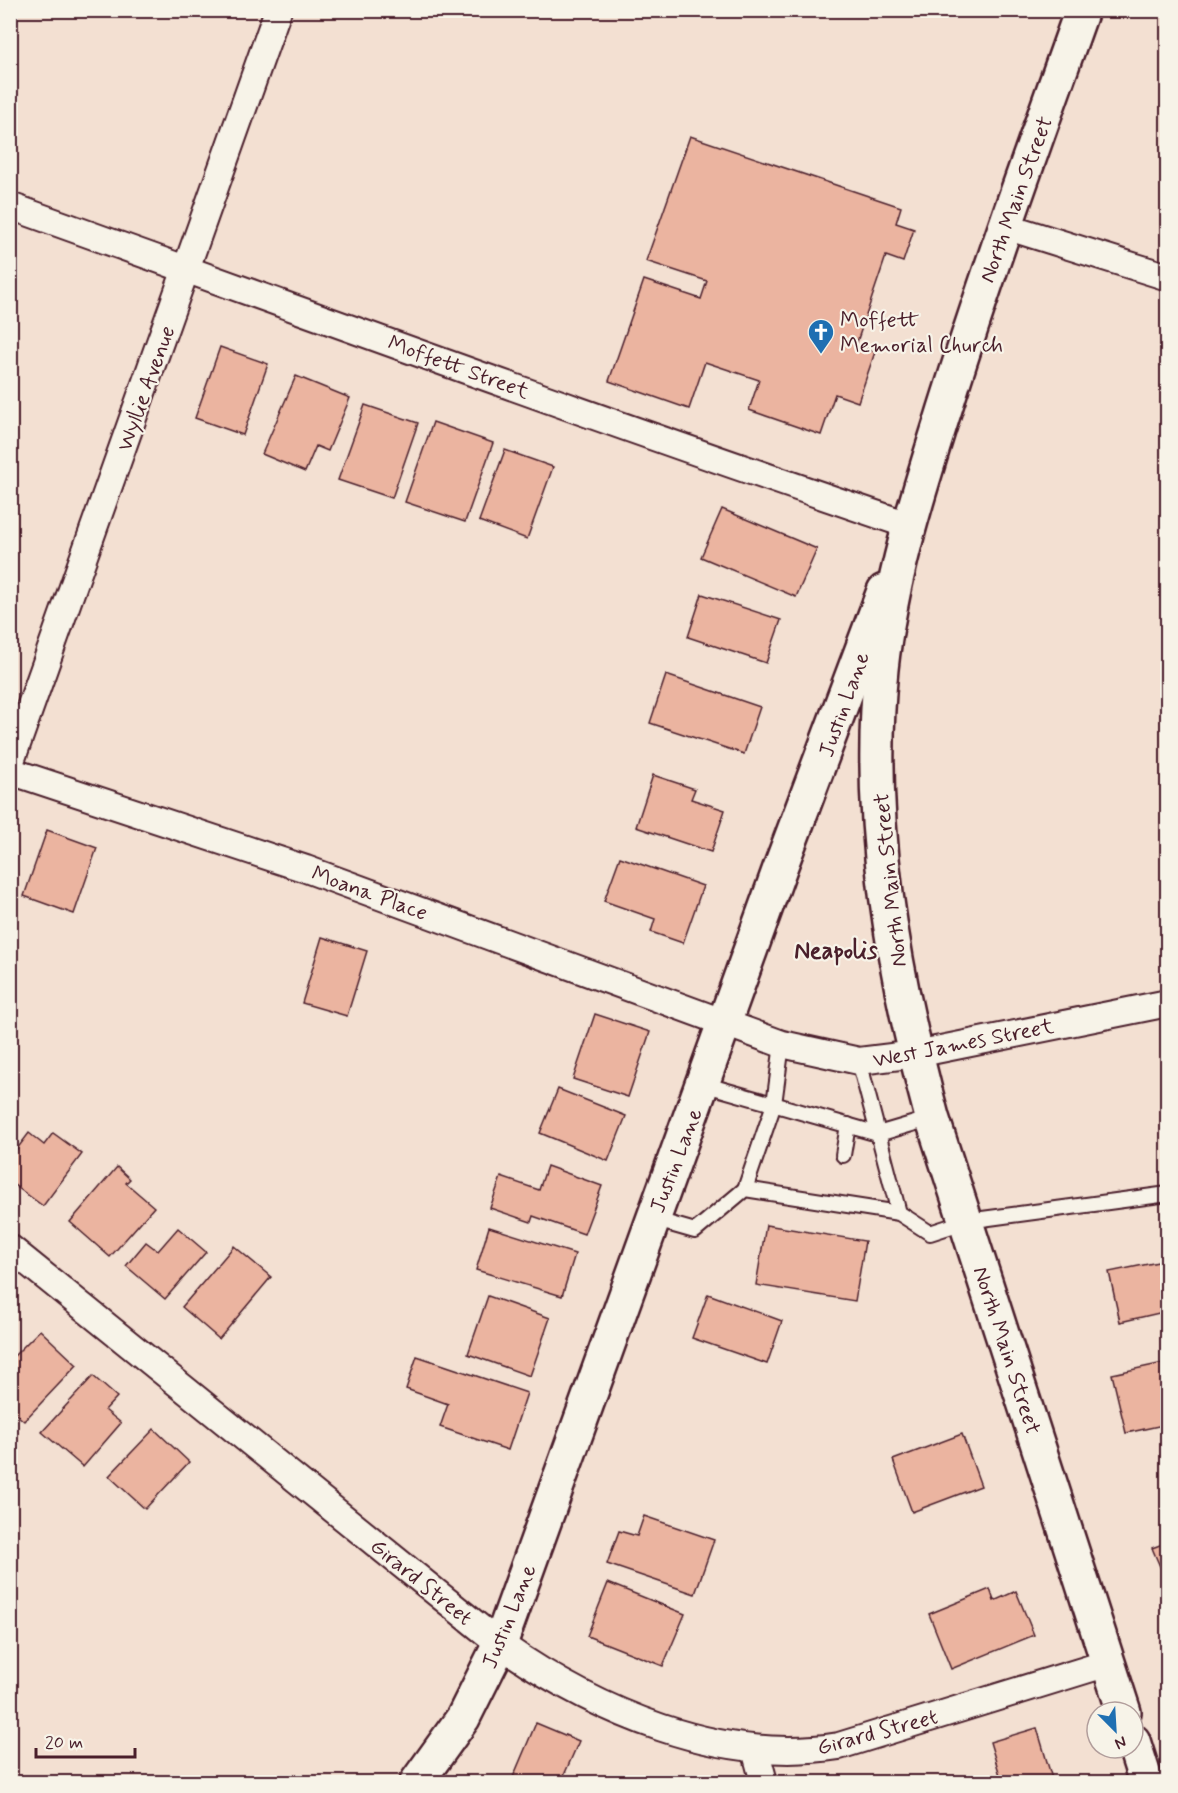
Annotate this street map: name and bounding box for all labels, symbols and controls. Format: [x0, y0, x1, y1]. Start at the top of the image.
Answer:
street label: North Main Street [974, 113, 1060, 287]
place label: Moffett Memorial Church [840, 307, 1003, 360]
church icon: Moffett Memorial Church [806, 317, 836, 355]
street label: Wyllie Avenue [111, 322, 183, 455]
street label: Moffett Street [384, 329, 533, 406]
street label: Justin Lane [813, 648, 877, 761]
street label: North Main Street [868, 791, 914, 968]
street label: Moana Place [307, 860, 431, 928]
district label: Neapolis [794, 936, 878, 967]
street label: West James Street [871, 1013, 1056, 1075]
street label: Justin Lane [644, 1104, 710, 1217]
street label: North Main Street [966, 1263, 1046, 1438]
street label: Girard Street [364, 1533, 478, 1632]
street label: Justin Lane [476, 1560, 543, 1673]
north arrow [1085, 1700, 1145, 1760]
street label: Girard Street [814, 1703, 941, 1762]
scale bar [36, 1721, 135, 1759]
text: 20 m [45, 1731, 83, 1755]
text: N [1111, 1731, 1130, 1754]

